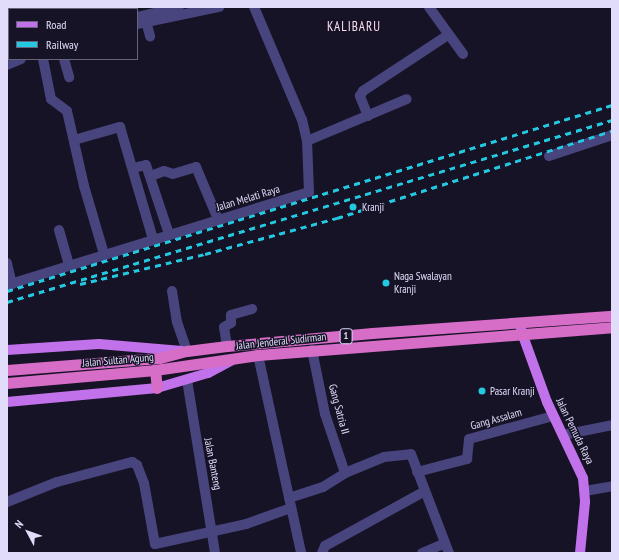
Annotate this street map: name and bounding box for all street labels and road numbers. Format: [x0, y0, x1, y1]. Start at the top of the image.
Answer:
street label: Jalan Melati Raya [215, 182, 281, 214]
road number: 1 [339, 328, 353, 344]
street label: Jalan Jenderal Sudirman [235, 330, 327, 352]
street label: Jalan Sultan Agung [82, 350, 154, 370]
street label: Gang Satria II [326, 383, 352, 435]
street label: Jalan Pemuda Raya [553, 396, 597, 466]
street label: Gang Assalam [469, 405, 523, 433]
street label: Jalan Banteng [201, 437, 225, 491]

